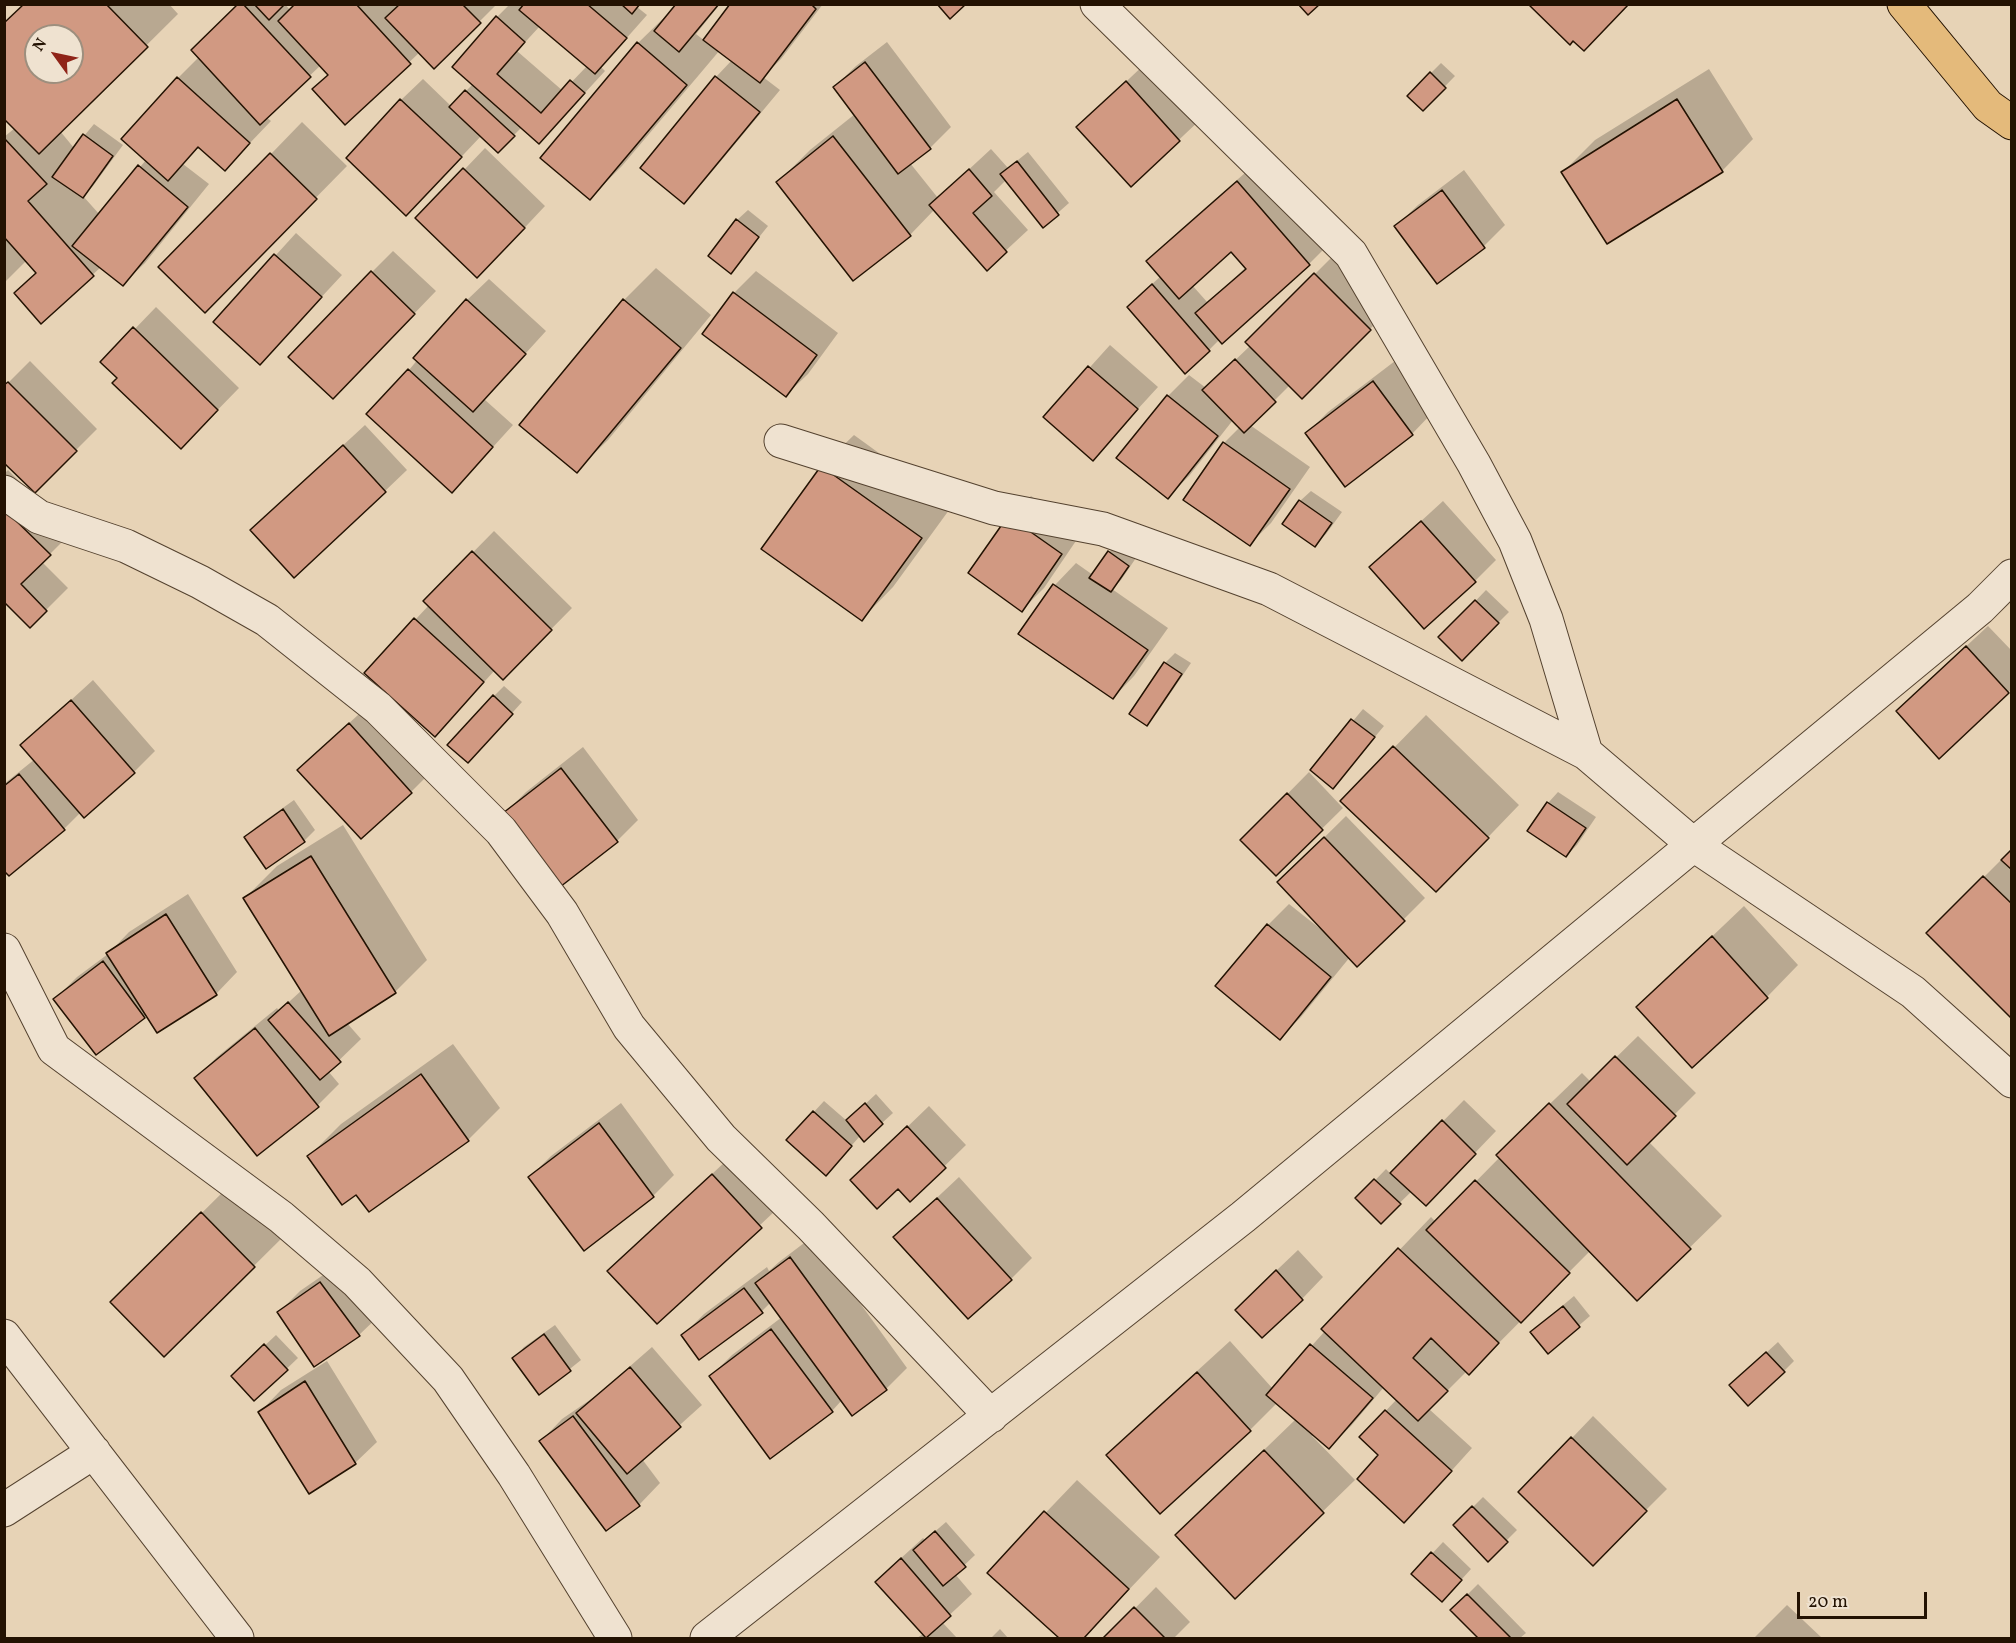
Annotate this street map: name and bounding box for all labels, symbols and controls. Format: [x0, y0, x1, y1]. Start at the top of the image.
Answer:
north arrow [24, 24, 84, 84]
text: N [28, 34, 53, 56]
scale bar [1800, 1580, 1930, 1618]
text: 20 m [1808, 1590, 1848, 1615]

